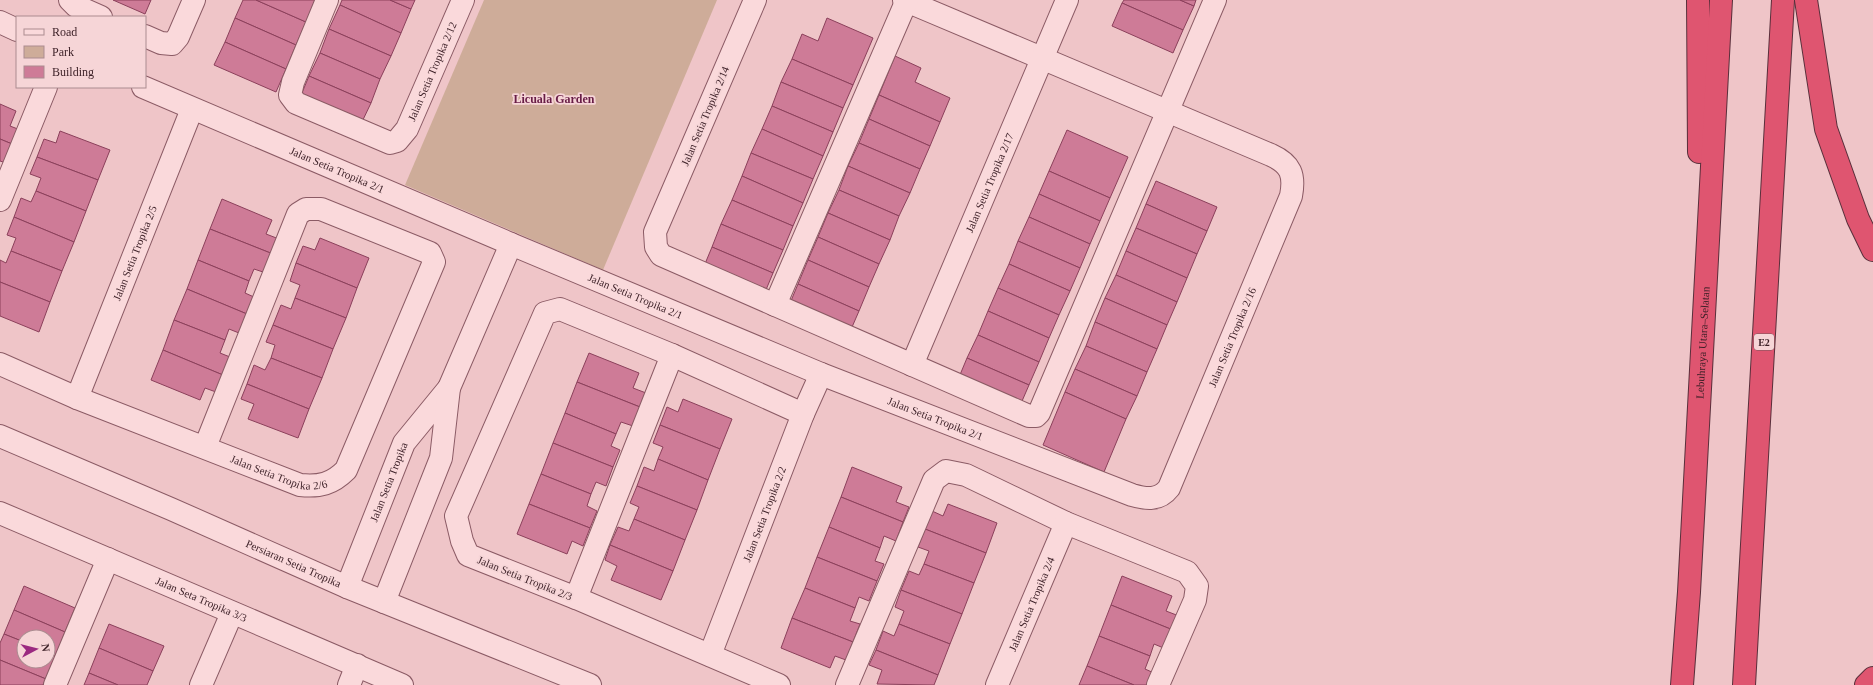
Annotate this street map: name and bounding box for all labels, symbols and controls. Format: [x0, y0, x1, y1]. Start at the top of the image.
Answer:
legend [16, 16, 146, 88]
street label: Jalan Setia Tropika 2/12 [405, 20, 459, 123]
text: Road [52, 25, 77, 39]
text: Park [52, 45, 74, 59]
street label: Jalan Setia Tropika 2/14 [679, 64, 732, 167]
text: Building [52, 65, 94, 79]
district label: Licuala Garden [513, 92, 595, 106]
street label: Jalan Setia Tropika 2/17 [963, 131, 1016, 234]
street label: Jalan Setia Tropika 2/1 [288, 144, 386, 195]
street label: Jalan Setia Tropika 2/5 [110, 203, 159, 302]
street label: Jalan Setia Tropika 2/1 [586, 271, 684, 321]
street label: Jalan Setia Tropika 2/16 [1206, 285, 1258, 389]
street label: Lebuhraya Utara–Selatan [1693, 286, 1712, 399]
road number: E2 [1754, 334, 1774, 350]
street label: Jalan Setia Tropika 2/1 [886, 395, 985, 442]
street label: Jalan Setia Tropika [367, 440, 410, 523]
street label: Jalan Setia Tropika 2/6 [229, 452, 329, 492]
street label: Jalan Setia Tropika 2/2 [741, 465, 788, 564]
street label: Persiaran Setia Tropika [244, 537, 343, 590]
street label: Jalan Setia Tropika 2/3 [476, 553, 575, 603]
street label: Jalan Setia Tropika 2/4 [1006, 555, 1057, 653]
street label: Jalan Seta Tropika 3/3 [154, 574, 249, 624]
north arrow [16, 629, 56, 669]
text: N [39, 643, 52, 653]

